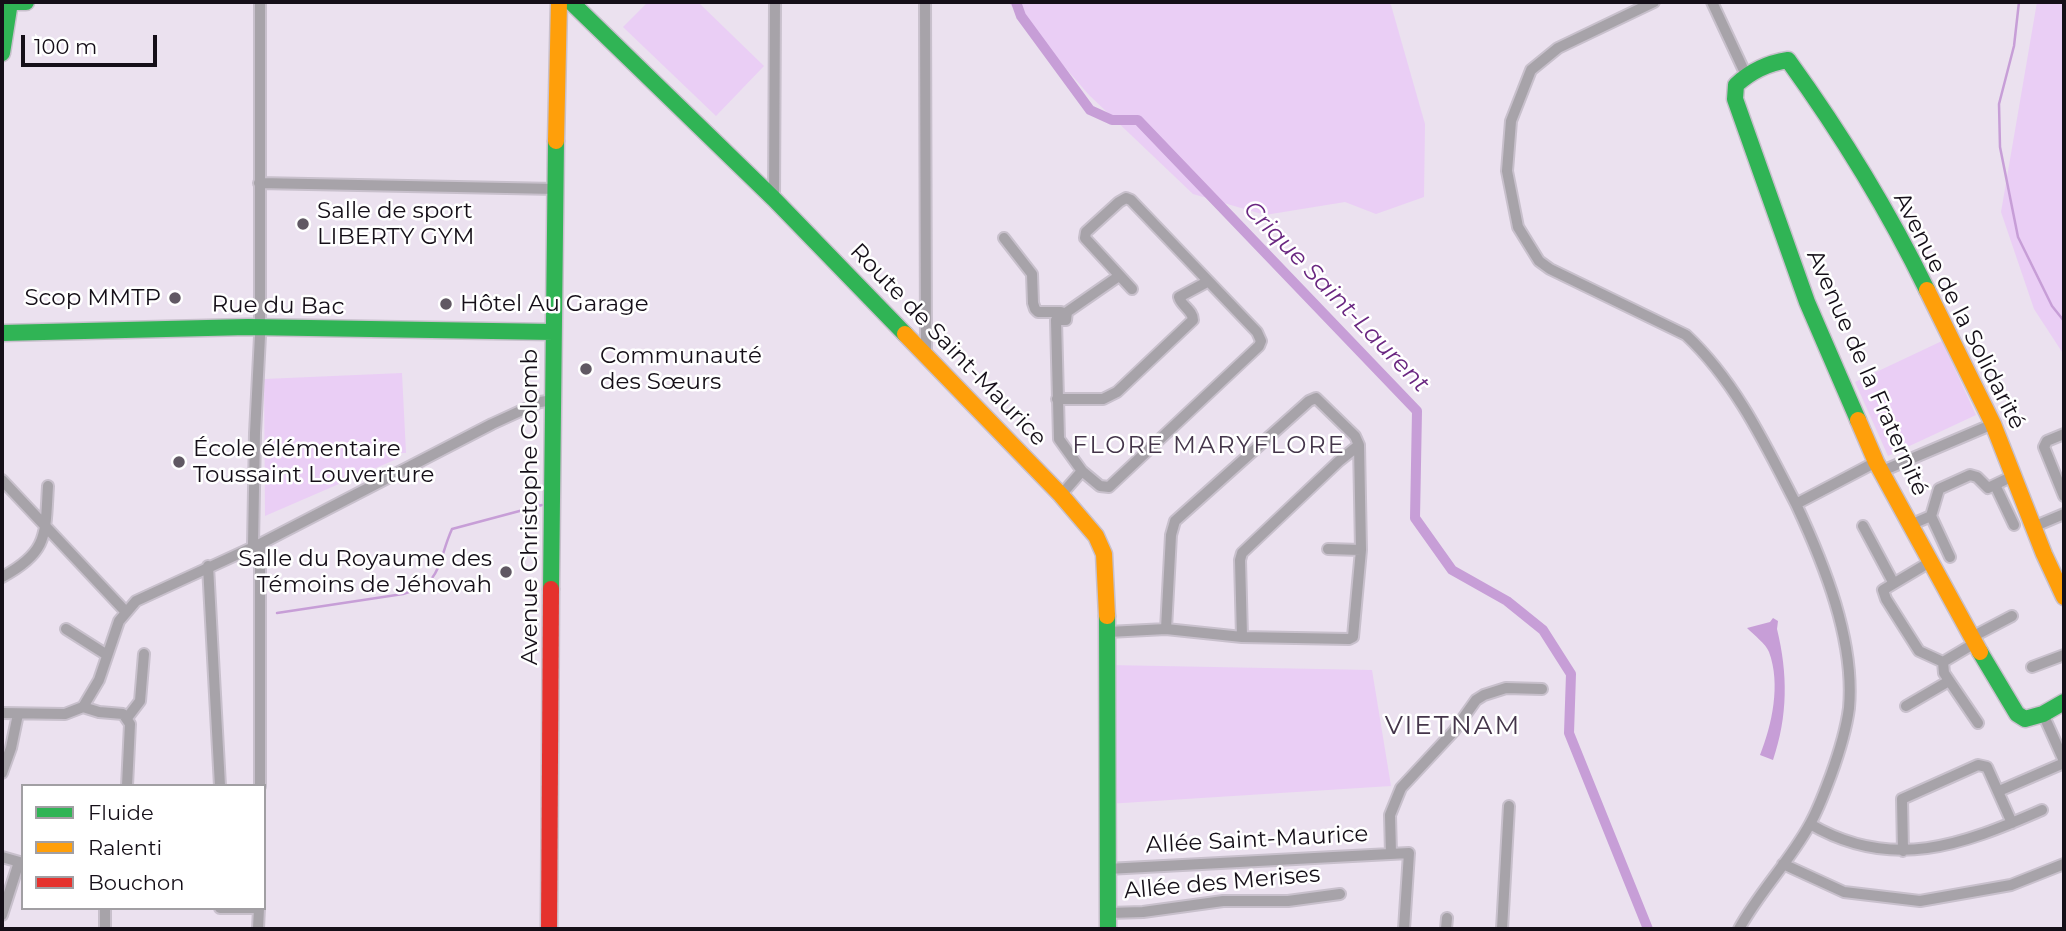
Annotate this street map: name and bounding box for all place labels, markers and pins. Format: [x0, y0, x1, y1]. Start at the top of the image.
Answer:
place label: Salle de sport LIBERTY GYM [317, 197, 474, 251]
marker: Salle de sport LIBERTY GYM [295, 216, 311, 232]
place label: Scop MMTP [24, 284, 161, 312]
marker: Scop MMTP [167, 290, 183, 306]
place label: Hôtel Au Garage [460, 290, 649, 318]
marker: Hôtel Au Garage [438, 296, 454, 312]
place label: Communauté des Sœurs [600, 342, 762, 396]
marker: Communauté des Sœurs [578, 361, 594, 377]
place label: École élémentaire Toussaint Louverture [193, 435, 434, 489]
marker: École élémentaire Toussaint Louverture [171, 454, 187, 470]
place label: Salle du Royaume des Témoins de Jéhovah [238, 545, 492, 599]
marker: Salle du Royaume des Témoins de Jéhovah [498, 564, 514, 580]

